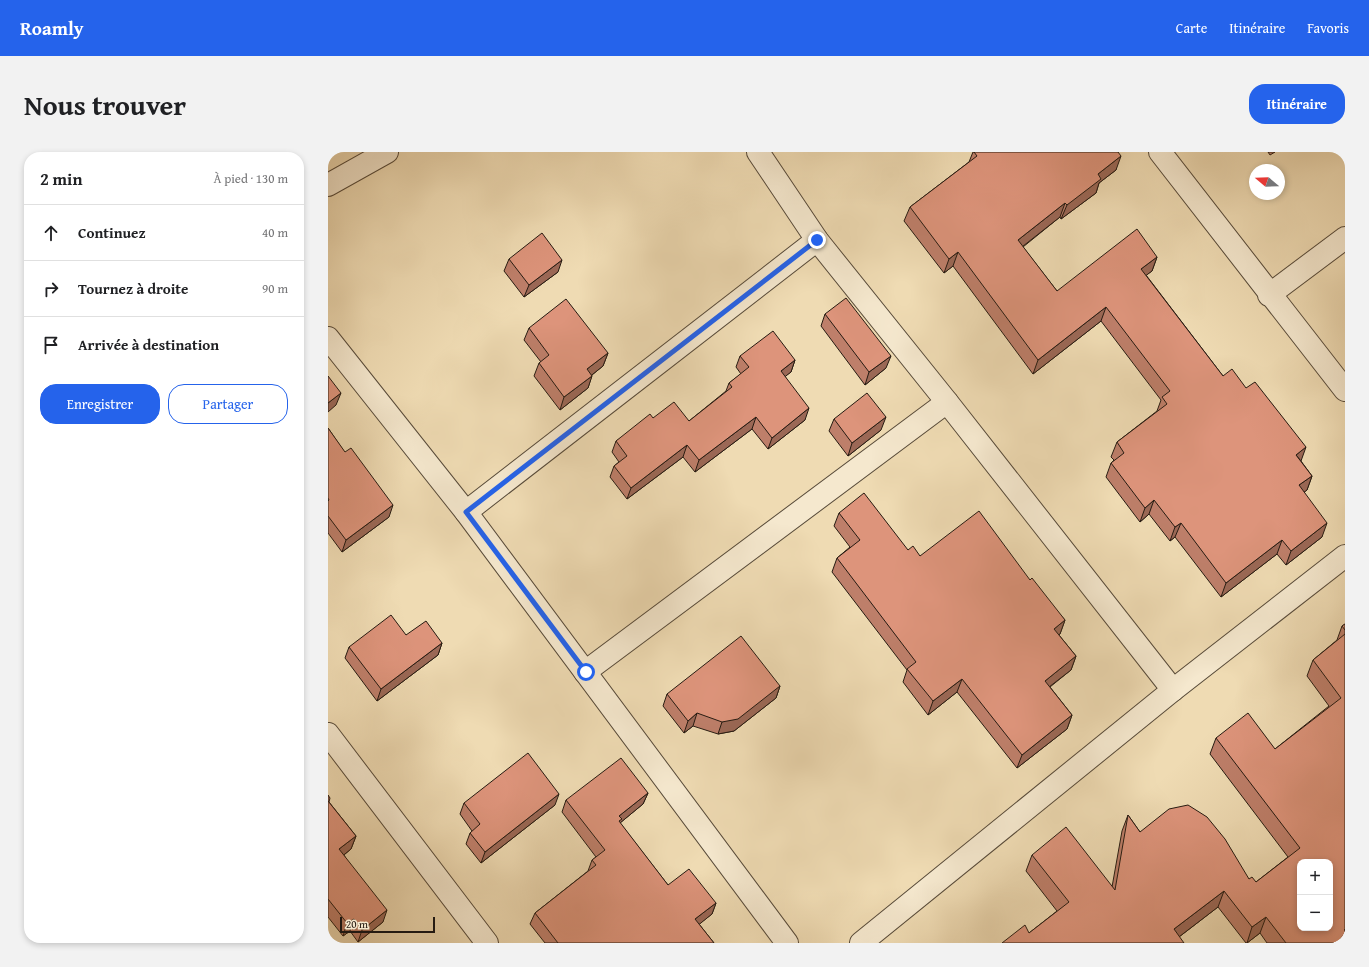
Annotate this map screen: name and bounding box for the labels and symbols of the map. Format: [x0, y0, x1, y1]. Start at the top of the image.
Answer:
north arrow [1249, 164, 1285, 200]
route end [808, 231, 826, 249]
route start [577, 663, 595, 681]
scale bar [340, 915, 435, 934]

